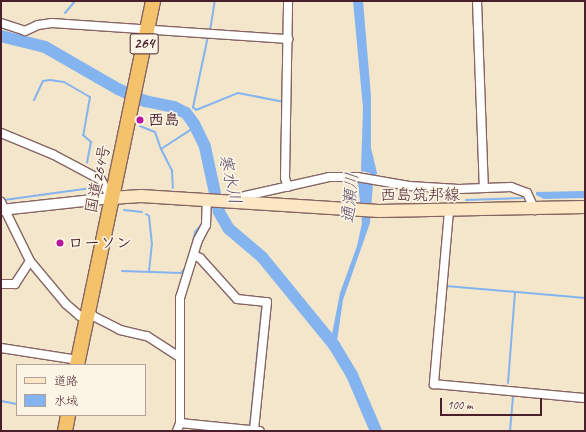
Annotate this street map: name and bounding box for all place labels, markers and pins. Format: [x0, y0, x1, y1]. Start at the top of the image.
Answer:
place label: 西島 [148, 110, 180, 130]
marker: 西島 [135, 115, 145, 125]
place label: ローソン [68, 233, 132, 253]
marker: ローソン [55, 238, 65, 248]

